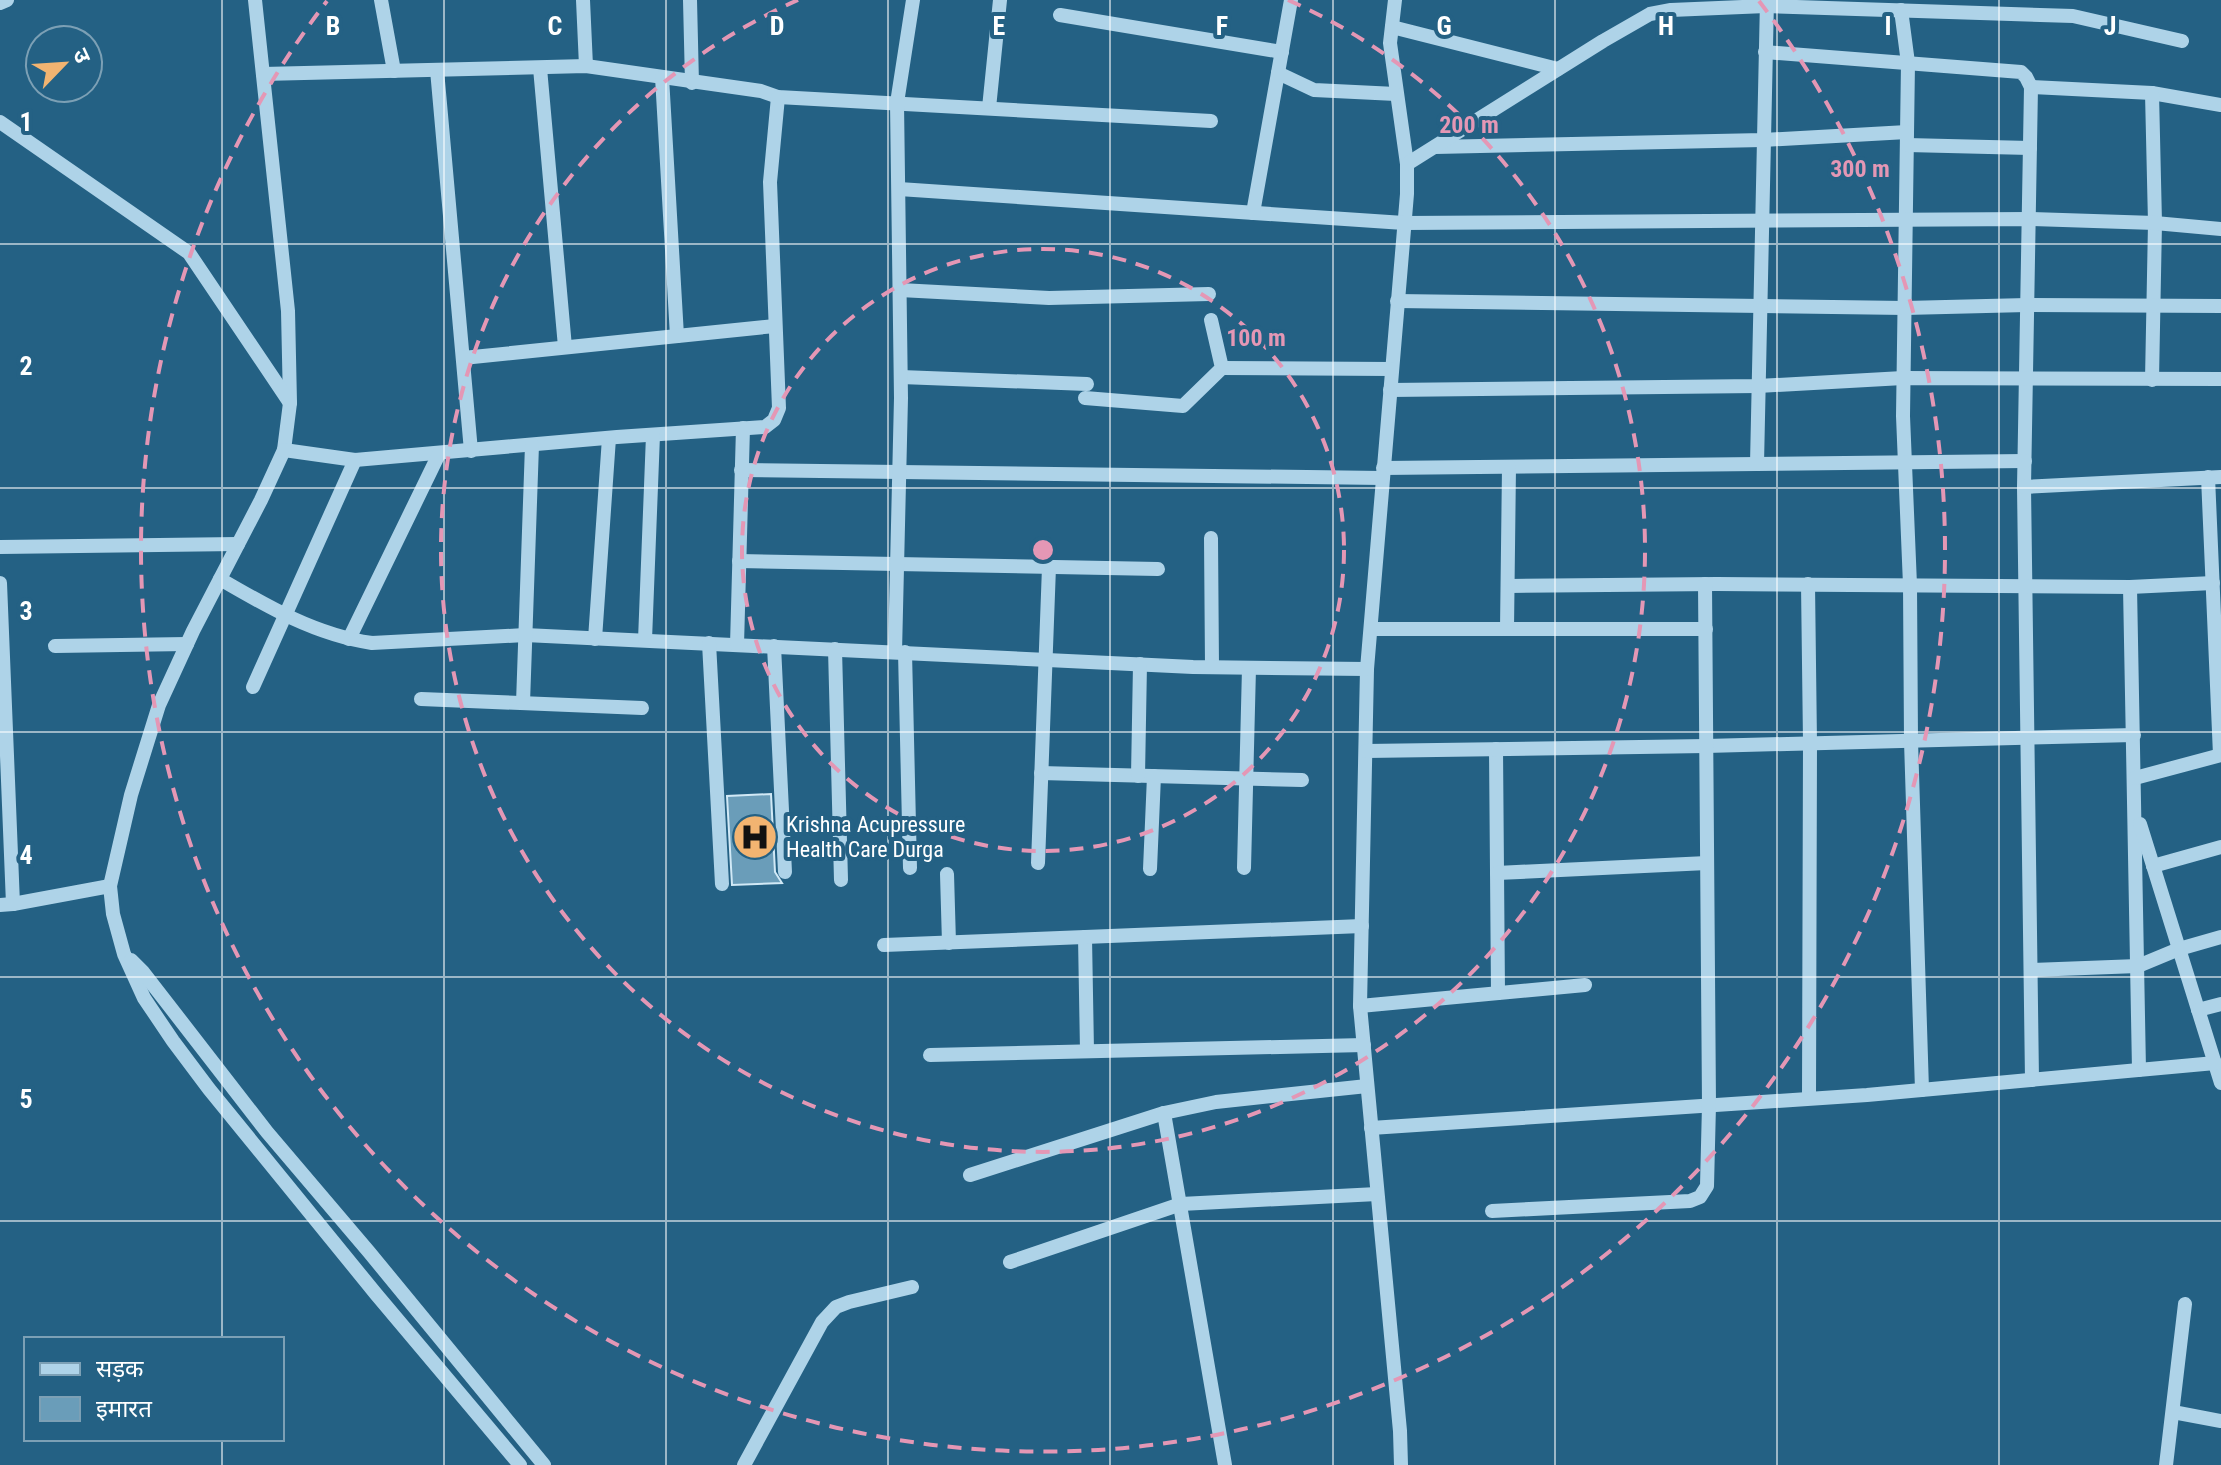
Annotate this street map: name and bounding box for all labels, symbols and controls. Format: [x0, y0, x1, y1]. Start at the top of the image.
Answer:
text: B [326, 11, 340, 41]
text: C [548, 11, 563, 41]
text: D [770, 11, 784, 41]
text: E [993, 11, 1006, 41]
text: F [1216, 11, 1228, 41]
text: G [1436, 11, 1452, 41]
text: H [1658, 11, 1674, 41]
text: I [1884, 11, 1892, 41]
text: J [2104, 11, 2116, 41]
north arrow [24, 24, 104, 104]
text: उ [68, 45, 96, 68]
text: 1 [19, 107, 33, 137]
text: 200 m [1439, 111, 1499, 139]
text: 300 m [1830, 155, 1890, 183]
text: 100 m [1226, 324, 1286, 352]
text: 2 [19, 351, 33, 381]
centre of rings [1029, 536, 1057, 564]
text: 3 [19, 596, 33, 626]
place label: Krishna Acupressure Health Care Durga [786, 812, 965, 862]
hospital icon: Krishna Acupressure Health Care Durga [731, 813, 779, 861]
text: 4 [19, 840, 33, 870]
text: 5 [19, 1084, 33, 1114]
legend [24, 1337, 284, 1441]
text: सड़क [96, 1355, 144, 1383]
text: इमारत [96, 1395, 153, 1423]

